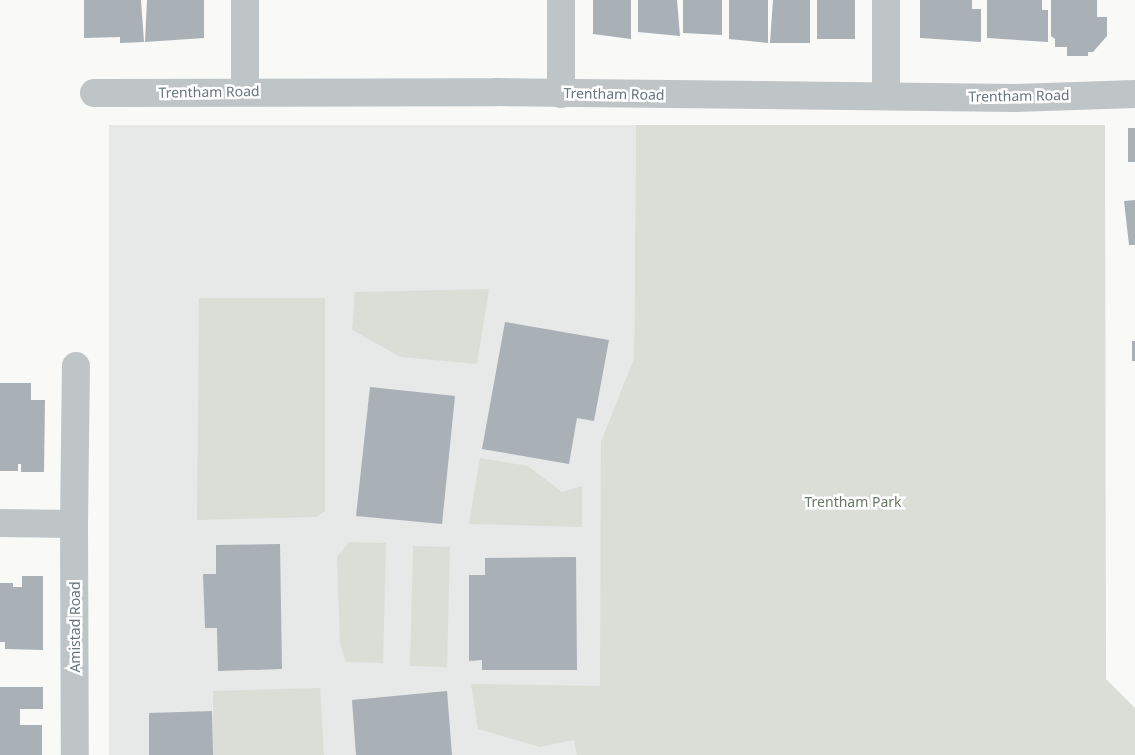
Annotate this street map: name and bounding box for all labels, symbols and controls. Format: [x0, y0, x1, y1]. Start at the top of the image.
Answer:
street label: Trentham Road [158, 83, 260, 101]
street label: Trentham Road [563, 85, 665, 103]
street label: Trentham Road [968, 87, 1070, 105]
park label: Trentham Park [804, 494, 902, 510]
street label: Amistad Road [67, 581, 83, 673]

